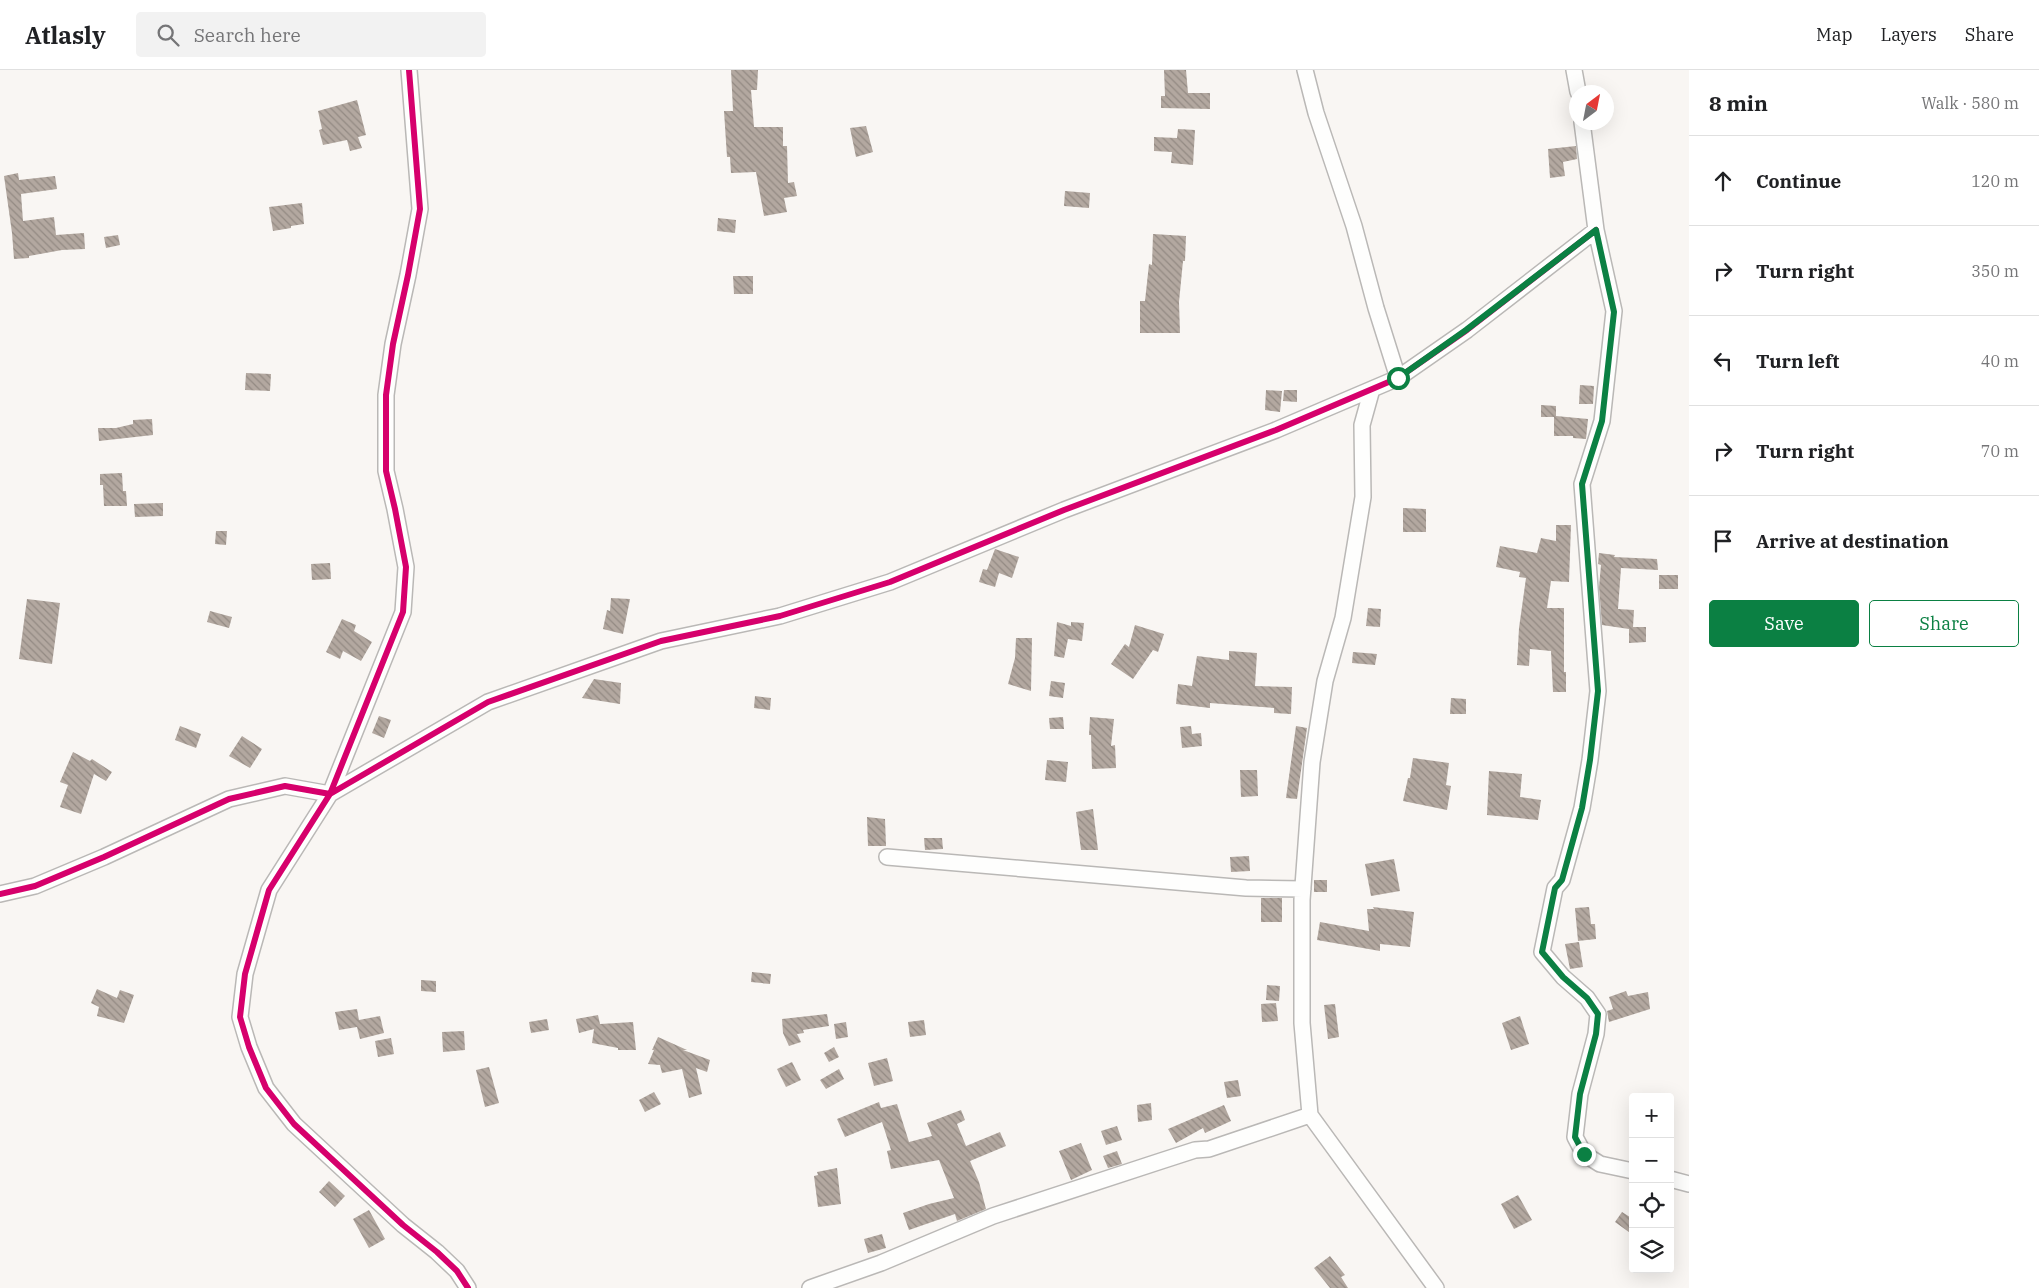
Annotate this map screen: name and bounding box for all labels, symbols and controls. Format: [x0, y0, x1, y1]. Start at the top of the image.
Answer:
search box [136, 12, 486, 57]
text: Atlasly [25, 19, 106, 51]
icon: search [154, 21, 182, 49]
text: Search here [194, 23, 301, 47]
text: Map [1816, 23, 1853, 46]
text: Layers [1881, 23, 1937, 46]
text: Share [1965, 23, 2014, 46]
north arrow [1569, 85, 1614, 130]
text: 8 min [1709, 89, 1768, 117]
text: Walk · 580 m [1921, 93, 2019, 113]
icon: ahead [1709, 167, 1737, 195]
text: Continue [1756, 169, 1841, 193]
text: 120 m [1971, 171, 2019, 191]
icon: right [1709, 257, 1737, 285]
text: Turn right [1756, 259, 1854, 283]
text: 350 m [1971, 261, 2019, 281]
icon: left [1709, 347, 1737, 375]
text: Turn left [1756, 349, 1839, 373]
text: 40 m [1981, 351, 2019, 371]
route start [1387, 367, 1410, 390]
icon: right [1709, 437, 1737, 465]
text: Turn right [1756, 439, 1854, 463]
text: 70 m [1981, 441, 2019, 461]
icon: arrive [1709, 527, 1737, 555]
text: Arrive at destination [1756, 529, 1949, 553]
button: Save [1709, 600, 1859, 647]
button: Share [1869, 600, 2019, 647]
map controls [1629, 1093, 1674, 1273]
button: + [1629, 1093, 1674, 1138]
button: − [1629, 1138, 1674, 1183]
route end [1573, 1143, 1596, 1166]
button: locate [1629, 1183, 1674, 1228]
button: layers [1629, 1228, 1674, 1273]

